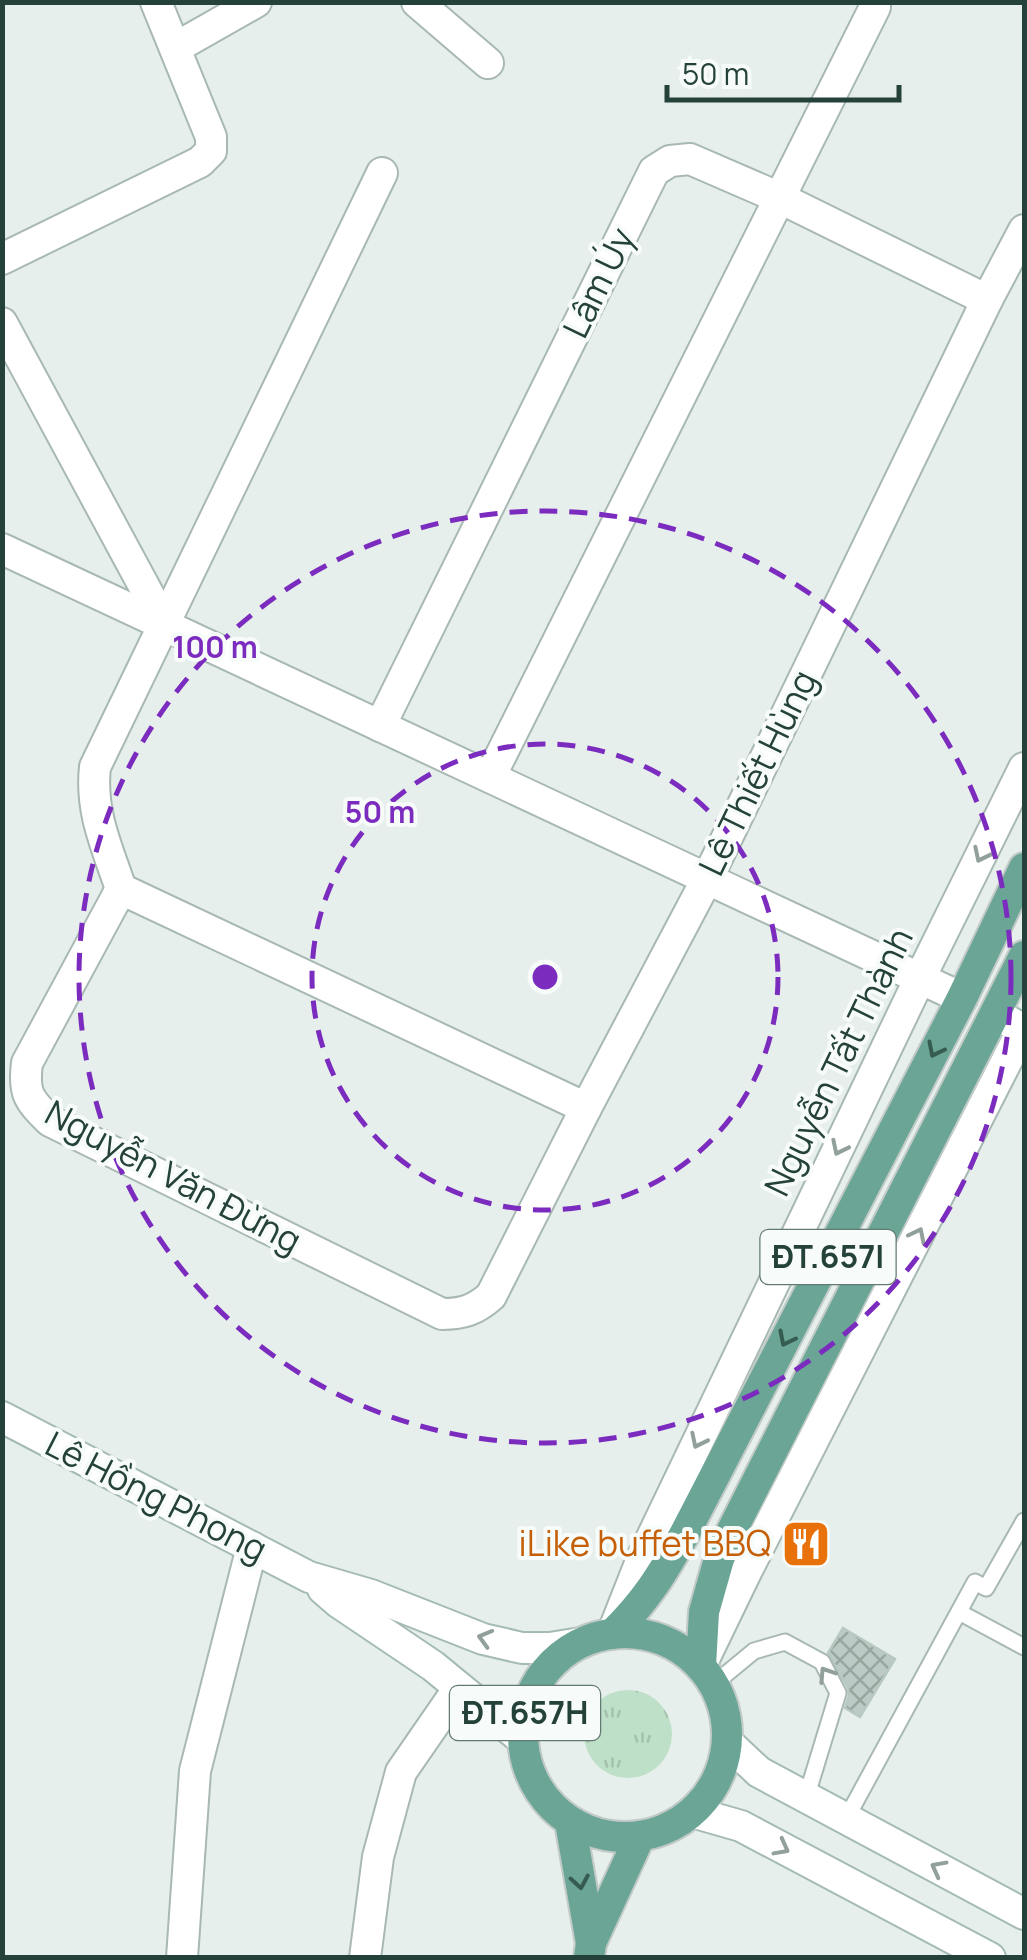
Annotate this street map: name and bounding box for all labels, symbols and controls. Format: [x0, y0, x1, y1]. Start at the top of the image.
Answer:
scale bar [667, 40, 900, 102]
text: 50 m [682, 53, 749, 94]
street label: Lâm Úy [551, 219, 645, 346]
text: 100 m [172, 626, 258, 667]
street label: Lê Thiết Hùng [687, 662, 828, 883]
text: 50 m [345, 791, 415, 832]
one-way arrow [974, 845, 993, 863]
street label: Nguyễn Tất Thành [752, 920, 924, 1204]
centre of rings [527, 959, 563, 995]
one-way arrow [928, 1039, 947, 1057]
street label: Nguyễn Văn Đừng [37, 1088, 310, 1264]
one-way arrow [832, 1137, 851, 1155]
one-way arrow [906, 1228, 925, 1246]
road number: ĐT.657I [760, 1230, 896, 1284]
one-way arrow [779, 1328, 798, 1346]
street label: Lê Hồng Phong [37, 1420, 275, 1573]
one-way arrow [691, 1430, 711, 1448]
restaurant icon: iLike buffet BBQ [780, 1518, 832, 1570]
place label: iLike buffet BBQ [519, 1519, 771, 1567]
one-way arrow [477, 1629, 494, 1650]
one-way arrow [820, 1667, 839, 1685]
road number: ĐT.657H [450, 1686, 600, 1740]
one-way arrow [771, 1835, 789, 1855]
one-way arrow [931, 1861, 949, 1880]
one-way arrow [569, 1874, 590, 1890]

